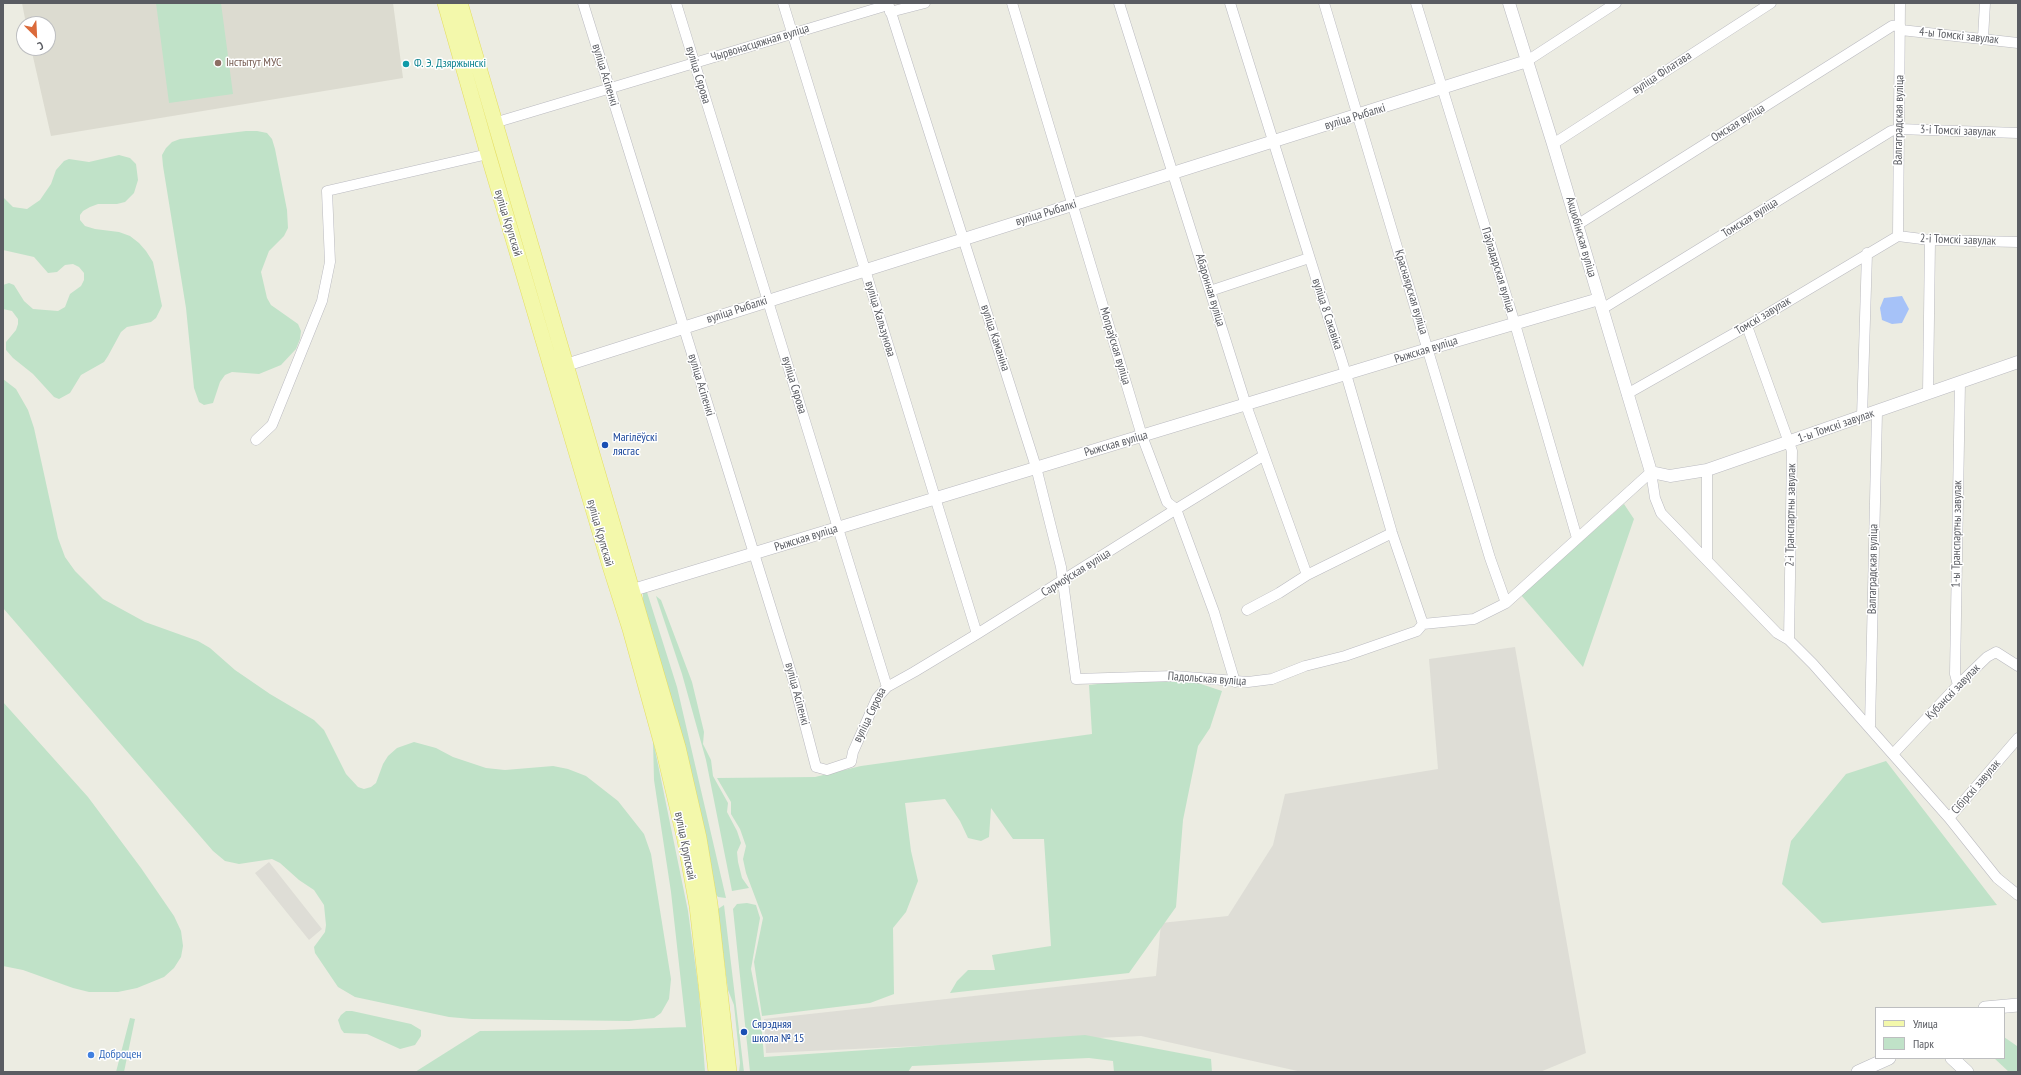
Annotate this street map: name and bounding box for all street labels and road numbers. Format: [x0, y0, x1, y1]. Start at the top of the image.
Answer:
street label: Чырвонасцяжная вуліца [709, 21, 811, 65]
street label: 4-ы Томскі завулак [1918, 25, 2000, 47]
street label: вуліца Асіпенкі [589, 42, 621, 108]
street label: вуліца Сярова [682, 45, 714, 105]
street label: вуліца Філатава [1630, 49, 1694, 97]
street label: Валгаградская вуліца [1891, 75, 1907, 165]
street label: вуліца Рыбалкі [1323, 101, 1387, 133]
street label: Омская вуліца [1709, 101, 1767, 145]
street label: 3-і Томскі завулак [1920, 122, 1996, 140]
street label: вуліца Крупскай [491, 188, 525, 258]
street label: Акцюбінская вуліца [1563, 195, 1599, 279]
street label: Томская вуліца [1719, 195, 1781, 241]
street label: вуліца Рыбалкі [1014, 197, 1078, 229]
street label: Паўладарская вуліца [1478, 226, 1518, 314]
street label: 2-і Томскі завулак [1920, 231, 1996, 249]
street label: Краснаярская вуліца [1391, 248, 1431, 336]
street label: Абаронная вуліца [1192, 252, 1228, 328]
street label: вуліца 8 Сакавіка [1309, 277, 1345, 351]
street label: вуліца Хальзунова [862, 279, 898, 359]
street label: вуліца Рыбалкі [705, 293, 769, 327]
street label: Томскі завулак [1733, 294, 1793, 338]
street label: вуліца Каманіна [978, 303, 1012, 373]
street label: Мопраўская вуліца [1096, 306, 1134, 386]
street label: Рыжская вуліца [1393, 334, 1459, 366]
street label: вуліца Асіпенкі [685, 352, 717, 418]
street label: вуліца Сярова [778, 355, 810, 415]
street label: 1-ы Томскі завулак [1796, 406, 1876, 446]
street label: Рыжская вуліца [1082, 428, 1150, 460]
street label: 2-і Транспартны завулак [1783, 463, 1799, 567]
street label: 1-ы Транспартны завулак [1949, 480, 1965, 588]
street label: вуліца Крупскай [584, 498, 616, 568]
street label: Рыжская вуліца [773, 522, 839, 554]
street label: Валгаградская вуліца [1865, 524, 1881, 614]
street label: Сармоўская вуліца [1039, 546, 1113, 600]
street label: вуліца Асіпенкі [782, 661, 812, 727]
street label: Кубанскі завулак [1923, 661, 1983, 723]
street label: Падольская вуліца [1167, 669, 1247, 689]
street label: вуліца Сярова [851, 685, 889, 745]
street label: Сібірскі завулак [1948, 757, 2004, 817]
street label: вуліца Крупскай [671, 811, 699, 881]

